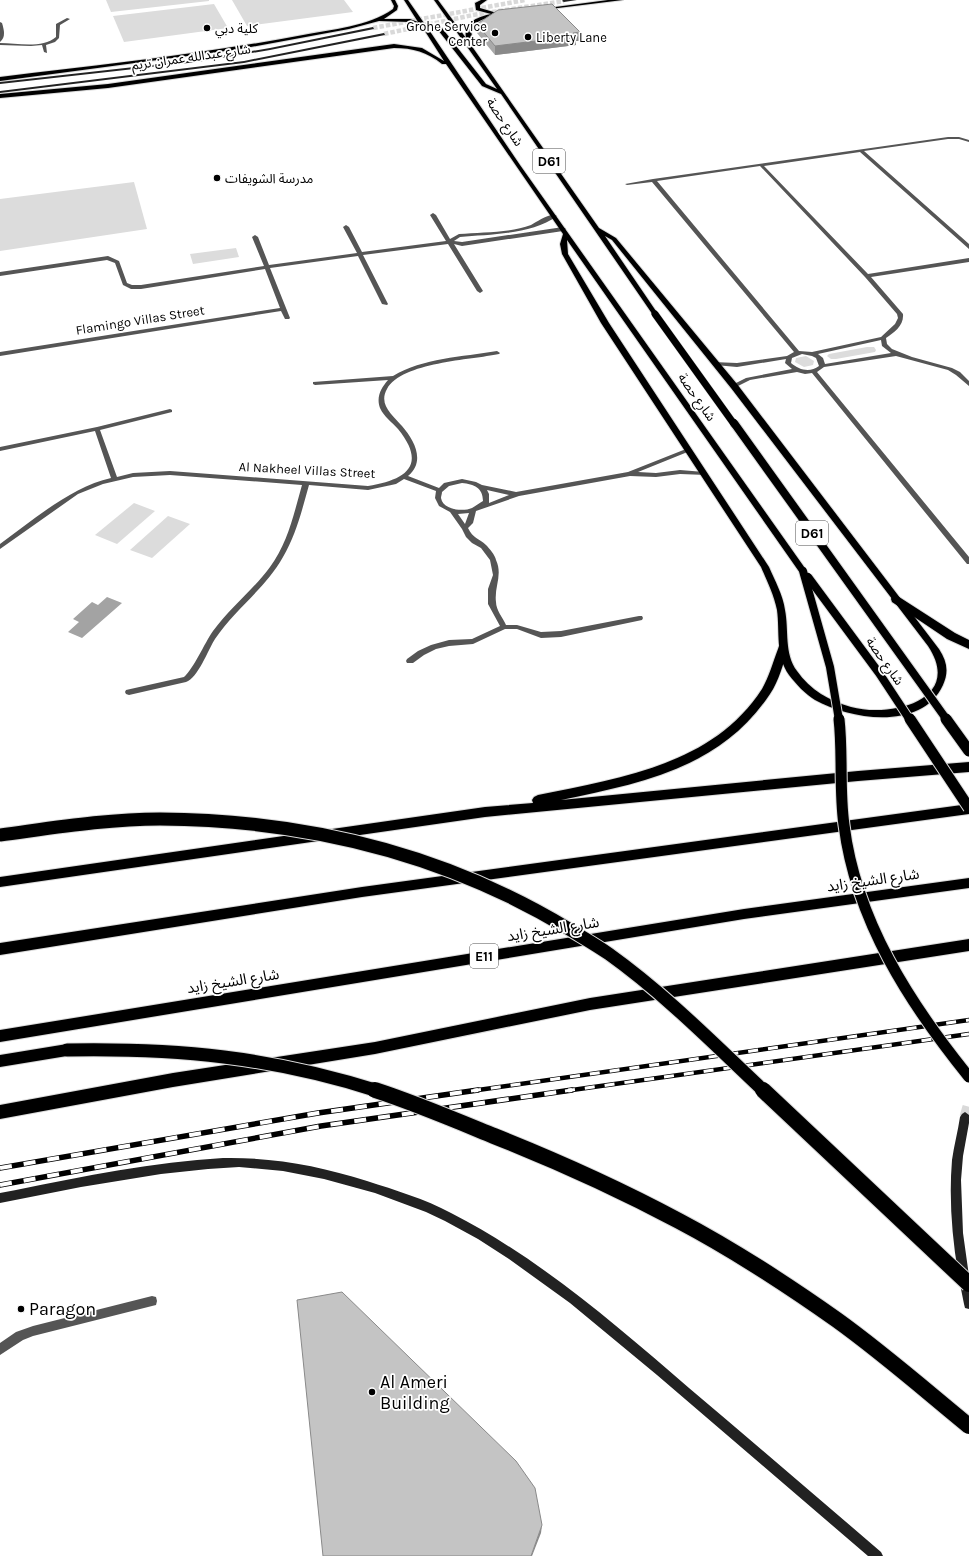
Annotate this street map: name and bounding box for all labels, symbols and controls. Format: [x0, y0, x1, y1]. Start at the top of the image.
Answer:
place label: Grohe Service Center [406, 19, 487, 49]
place label: كلية دبي [215, 21, 258, 39]
marker: كلية دبي [202, 23, 212, 33]
marker: Grohe Service Center [490, 28, 500, 38]
place label: Liberty Lane [536, 30, 607, 45]
marker: Liberty Lane [523, 32, 533, 42]
street label: شارع عبدالله عمران تريم [131, 41, 252, 76]
street label: شارع حصة [481, 95, 527, 151]
road number: D61 [533, 149, 565, 173]
place label: مدرسة الشويفات [225, 171, 314, 186]
marker: مدرسة الشويفات [212, 173, 222, 183]
street label: Flamingo Villas Street [75, 302, 206, 338]
street label: شارع حصة [673, 370, 719, 425]
street label: Al Nakheel Villas Street [238, 459, 376, 481]
road number: D61 [796, 521, 828, 545]
street label: شارع حصة [861, 634, 907, 689]
street label: شارع الشيخ زايد [826, 865, 921, 898]
street label: شارع الشيخ زايد [506, 913, 601, 948]
road number: E11 [470, 944, 498, 968]
street label: شارع الشيخ زايد [186, 965, 281, 1000]
place label: Paragon [29, 1298, 96, 1320]
marker: Paragon [16, 1304, 26, 1314]
place label: Al Ameri Building [380, 1371, 450, 1414]
marker: Al Ameri Building [367, 1387, 377, 1397]

